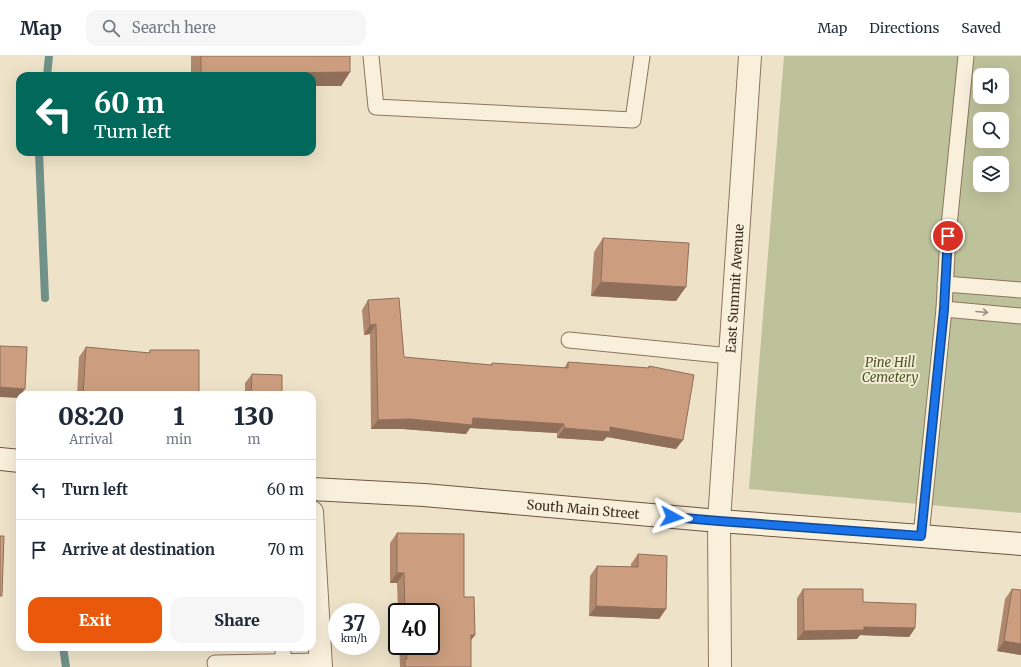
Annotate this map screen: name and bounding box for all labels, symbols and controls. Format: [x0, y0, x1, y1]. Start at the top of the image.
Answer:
search box [86, 10, 366, 46]
text: Map [20, 16, 62, 40]
icon: search [100, 17, 122, 39]
text: Search here [132, 18, 216, 37]
text: Map [817, 19, 847, 37]
text: Directions [869, 19, 939, 37]
text: Saved [961, 19, 1001, 37]
map controls [973, 68, 1009, 192]
button: sound [973, 68, 1009, 104]
text: 60 m [94, 85, 164, 121]
icon: left [28, 88, 80, 140]
button: search [973, 112, 1009, 148]
text: Turn left [94, 120, 171, 143]
button: layers [973, 156, 1009, 192]
pin [931, 219, 965, 253]
street label: East Summit Avenue [722, 223, 748, 354]
icon: arrive [937, 225, 959, 247]
one-way arrow [975, 309, 988, 316]
park label: Pine Hill Cemetery [862, 354, 918, 386]
text: 08:20 [58, 401, 124, 432]
text: 1 [173, 401, 185, 432]
text: 130 [234, 401, 274, 432]
text: Arrival [69, 431, 113, 448]
text: min [166, 431, 192, 448]
text: m [247, 431, 260, 448]
icon: left [28, 479, 50, 501]
text: Turn left [62, 480, 128, 499]
text: 60 m [267, 480, 304, 499]
street label: South Main Street [526, 496, 640, 523]
position arrow [651, 496, 693, 538]
icon: arrive [28, 539, 50, 561]
text: Arrive at destination [62, 540, 215, 559]
text: 70 m [268, 540, 304, 559]
button: Exit [28, 597, 162, 643]
button: Share [170, 597, 304, 643]
speed limit sign: 40 [388, 603, 440, 655]
text: 37 [343, 611, 365, 636]
text: km/h [341, 632, 367, 645]

